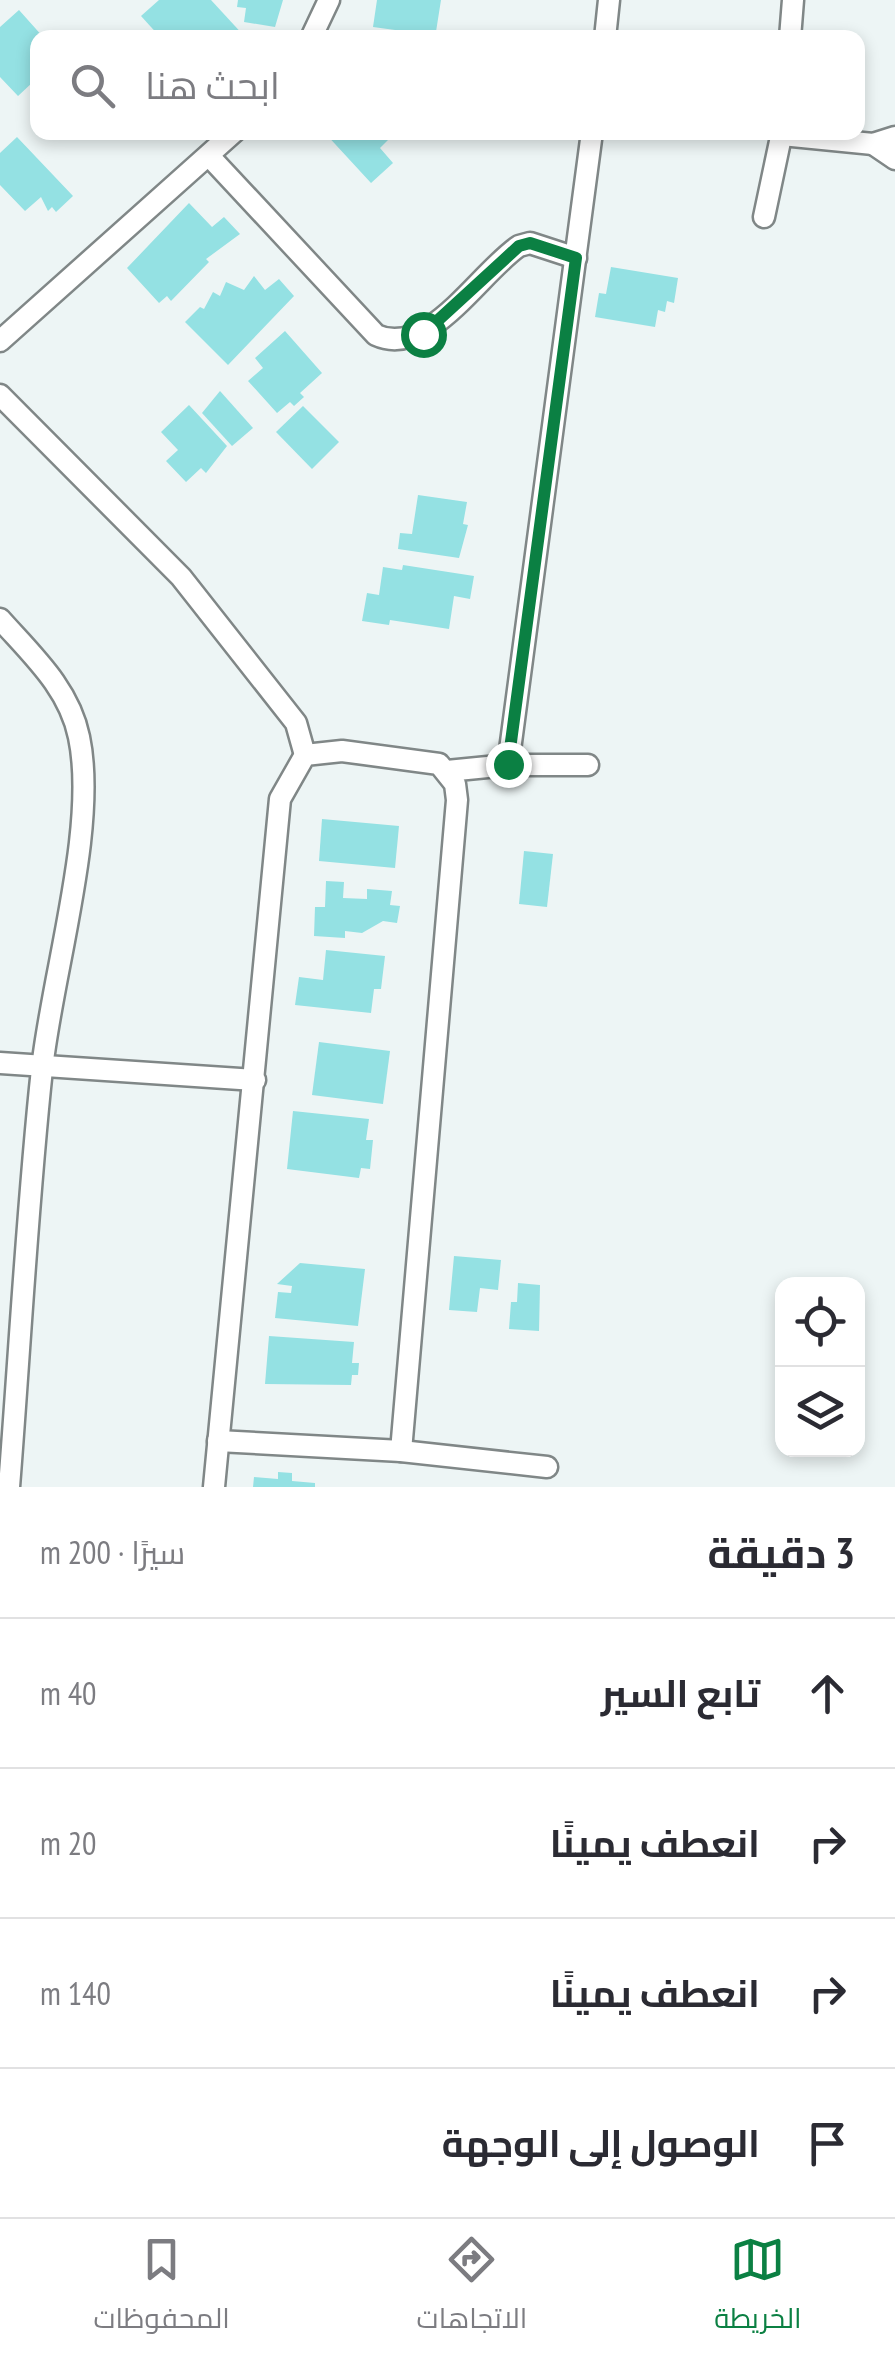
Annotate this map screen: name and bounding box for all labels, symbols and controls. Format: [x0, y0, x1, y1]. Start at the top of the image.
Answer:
search box [30, 30, 865, 140]
icon: search [65, 58, 120, 113]
text: ابحث هنا [145, 60, 280, 109]
route start [401, 312, 447, 358]
route end [486, 742, 532, 788]
map controls [775, 1277, 865, 1457]
button: locate [775, 1277, 865, 1367]
button: layers [775, 1367, 865, 1457]
text: 3 دقيقة [708, 1525, 855, 1580]
text: سيرًا · 200 m [40, 1531, 185, 1573]
icon: ahead [800, 1666, 855, 1721]
text: تابع السير [601, 1668, 760, 1717]
text: 40 m [40, 1672, 96, 1714]
icon: right [800, 1816, 855, 1871]
text: انعطف يمينًا [550, 1818, 760, 1867]
text: 20 m [40, 1822, 96, 1864]
icon: right [800, 1966, 855, 2021]
text: انعطف يمينًا [550, 1968, 760, 2017]
text: 140 m [40, 1972, 111, 2014]
icon: arrive [800, 2116, 855, 2171]
text: الوصول إلى الوجهة [442, 2118, 760, 2167]
tab: المحفوظات [93, 2232, 230, 2344]
tab: الاتجاهات [417, 2232, 527, 2344]
tab: الخريطة [714, 2232, 802, 2344]

